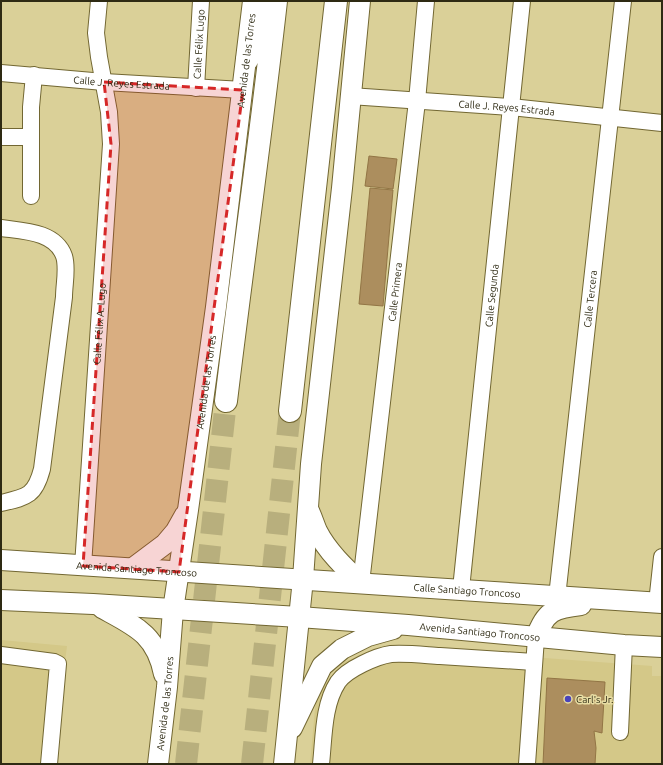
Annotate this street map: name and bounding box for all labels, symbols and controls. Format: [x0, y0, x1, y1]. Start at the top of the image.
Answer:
street label: Calle Félix Lugo [192, 9, 207, 79]
street label: Avenida de las Torres [235, 13, 257, 108]
street label: Calle J. Reyes Estrada [73, 74, 170, 92]
street label: Calle J. Reyes Estrada [458, 98, 555, 118]
street label: Calle Primera [386, 262, 404, 322]
street label: Calle Segunda [483, 264, 501, 328]
street label: Calle Tercera [582, 270, 599, 328]
street label: Calle Félix A. Lugo [91, 282, 108, 365]
street label: Avenida de las Torres [194, 334, 218, 430]
street label: Avenida Santiago Troncoso [76, 560, 198, 579]
street label: Calle Santiago Troncoso [413, 582, 521, 600]
street label: Avenida Santiago Troncoso [419, 621, 541, 643]
street label: Avenida de las Torres [155, 656, 175, 751]
marker: Carl's Jr. [563, 694, 573, 704]
place label: Carl's Jr. [576, 694, 613, 705]

